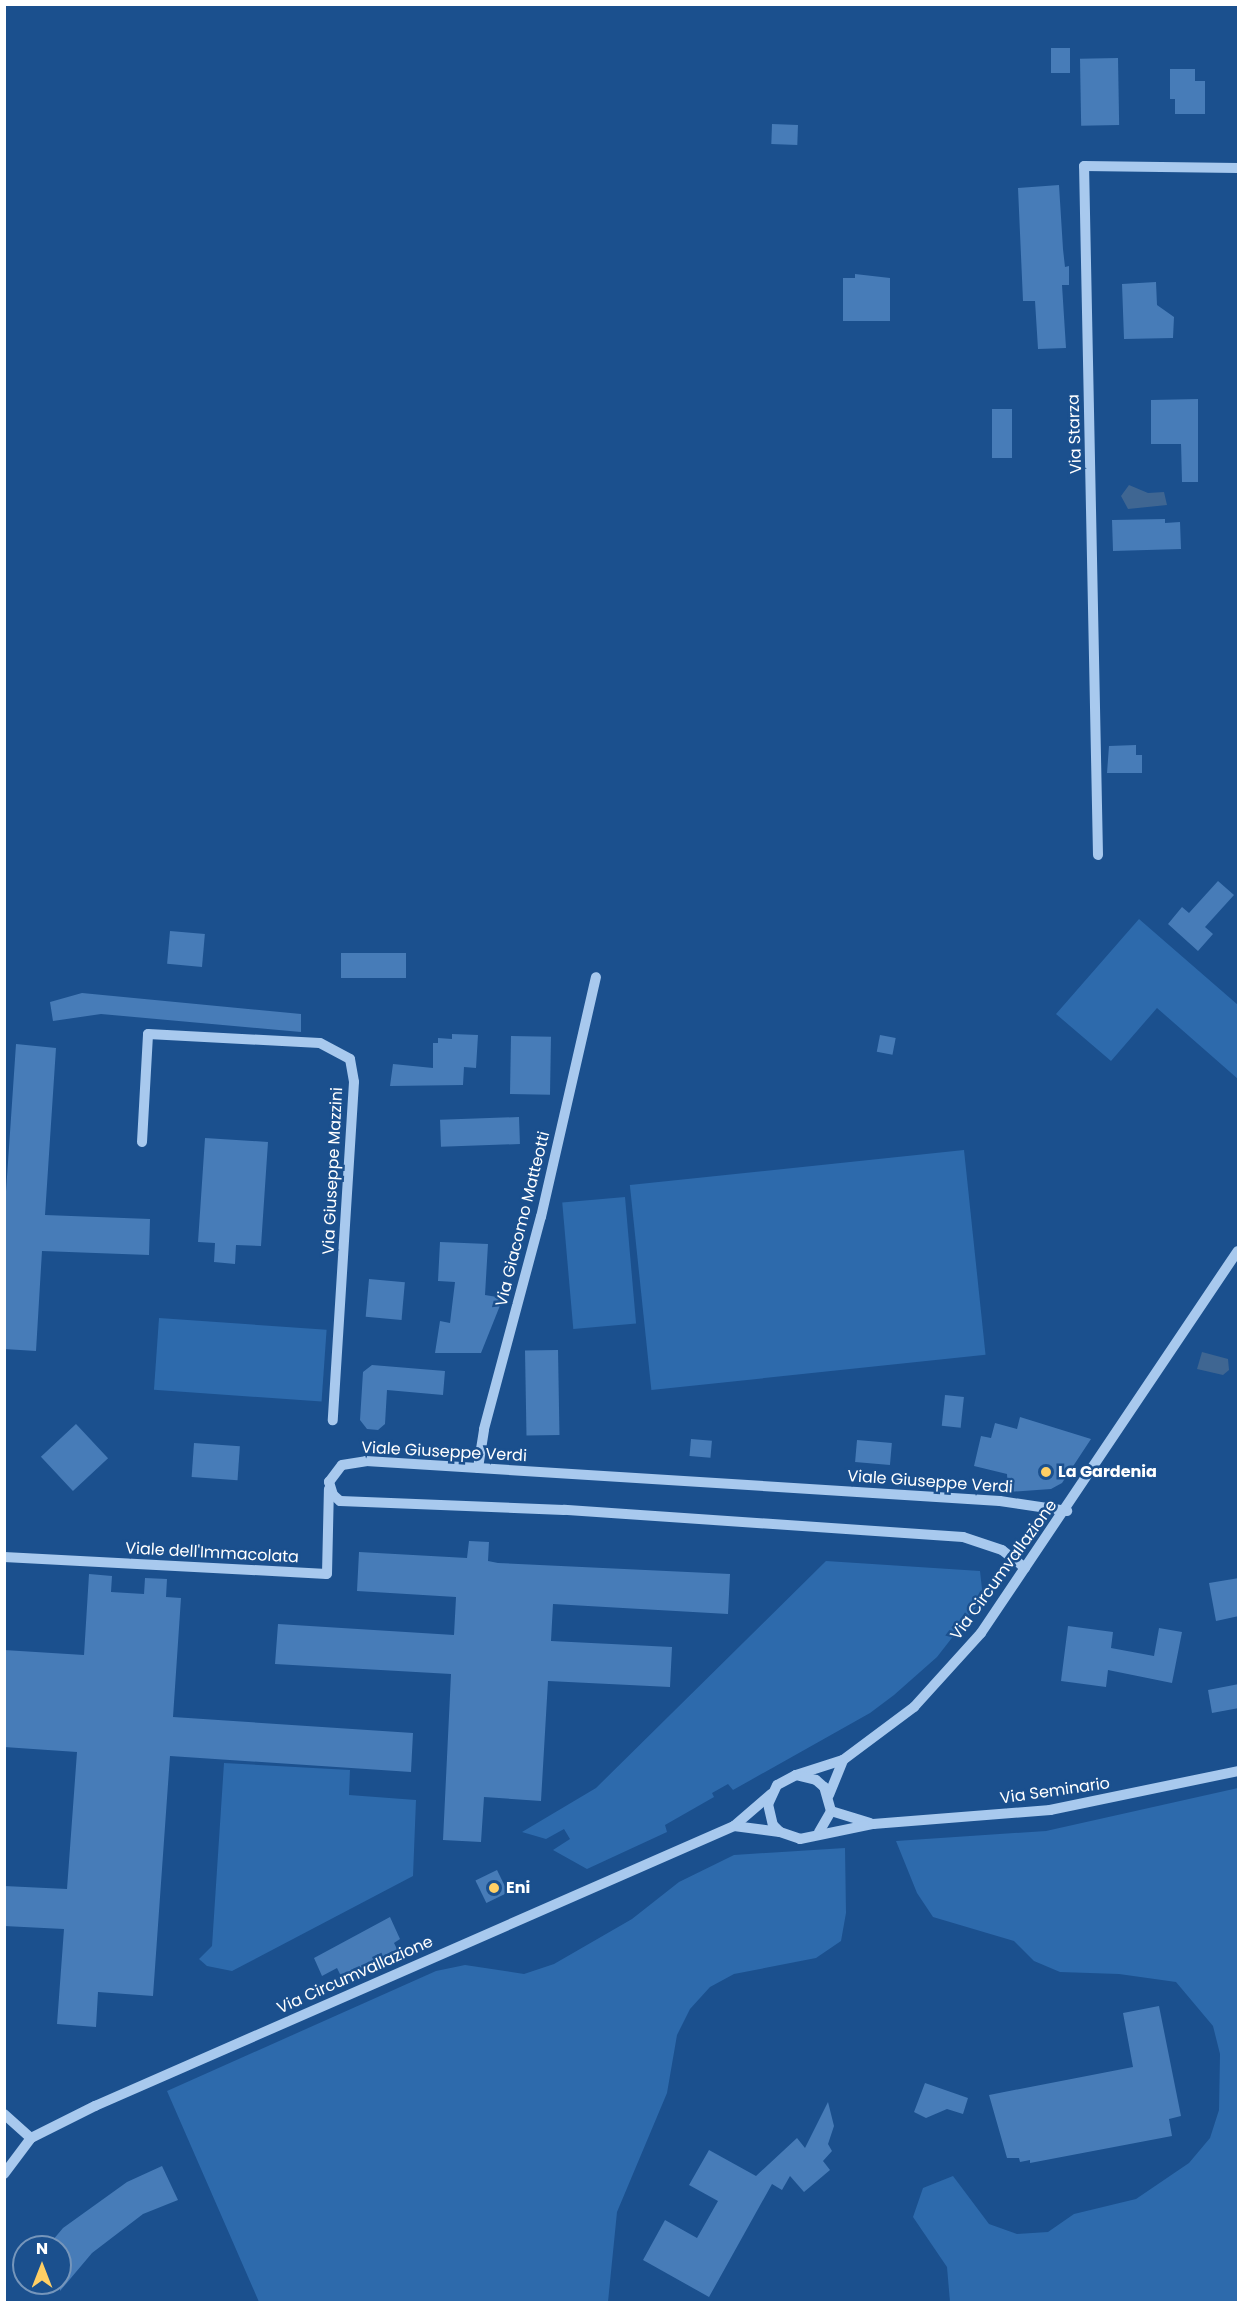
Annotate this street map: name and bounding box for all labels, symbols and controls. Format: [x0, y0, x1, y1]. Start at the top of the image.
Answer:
street label: Via Starza [1064, 394, 1086, 474]
street label: Via Giuseppe Mazzini [319, 1087, 347, 1255]
street label: Via Giacomo Matteotti [492, 1129, 554, 1309]
street label: Viale Giuseppe Verdi [361, 1438, 527, 1466]
place label: La Gardenia [1058, 1462, 1157, 1482]
marker: La Gardenia [1039, 1465, 1053, 1479]
street label: Viale Giuseppe Verdi [847, 1467, 1013, 1497]
street label: Via Circumvallazione [947, 1496, 1061, 1644]
street label: Viale dell'Immacolata [125, 1539, 299, 1567]
street label: Via Seminario [999, 1774, 1111, 1808]
place label: Eni [506, 1878, 530, 1898]
marker: Eni [487, 1881, 501, 1895]
street label: Via Circumvallazione [274, 1932, 436, 2018]
north arrow [12, 2235, 72, 2295]
text: N [36, 2237, 48, 2260]

